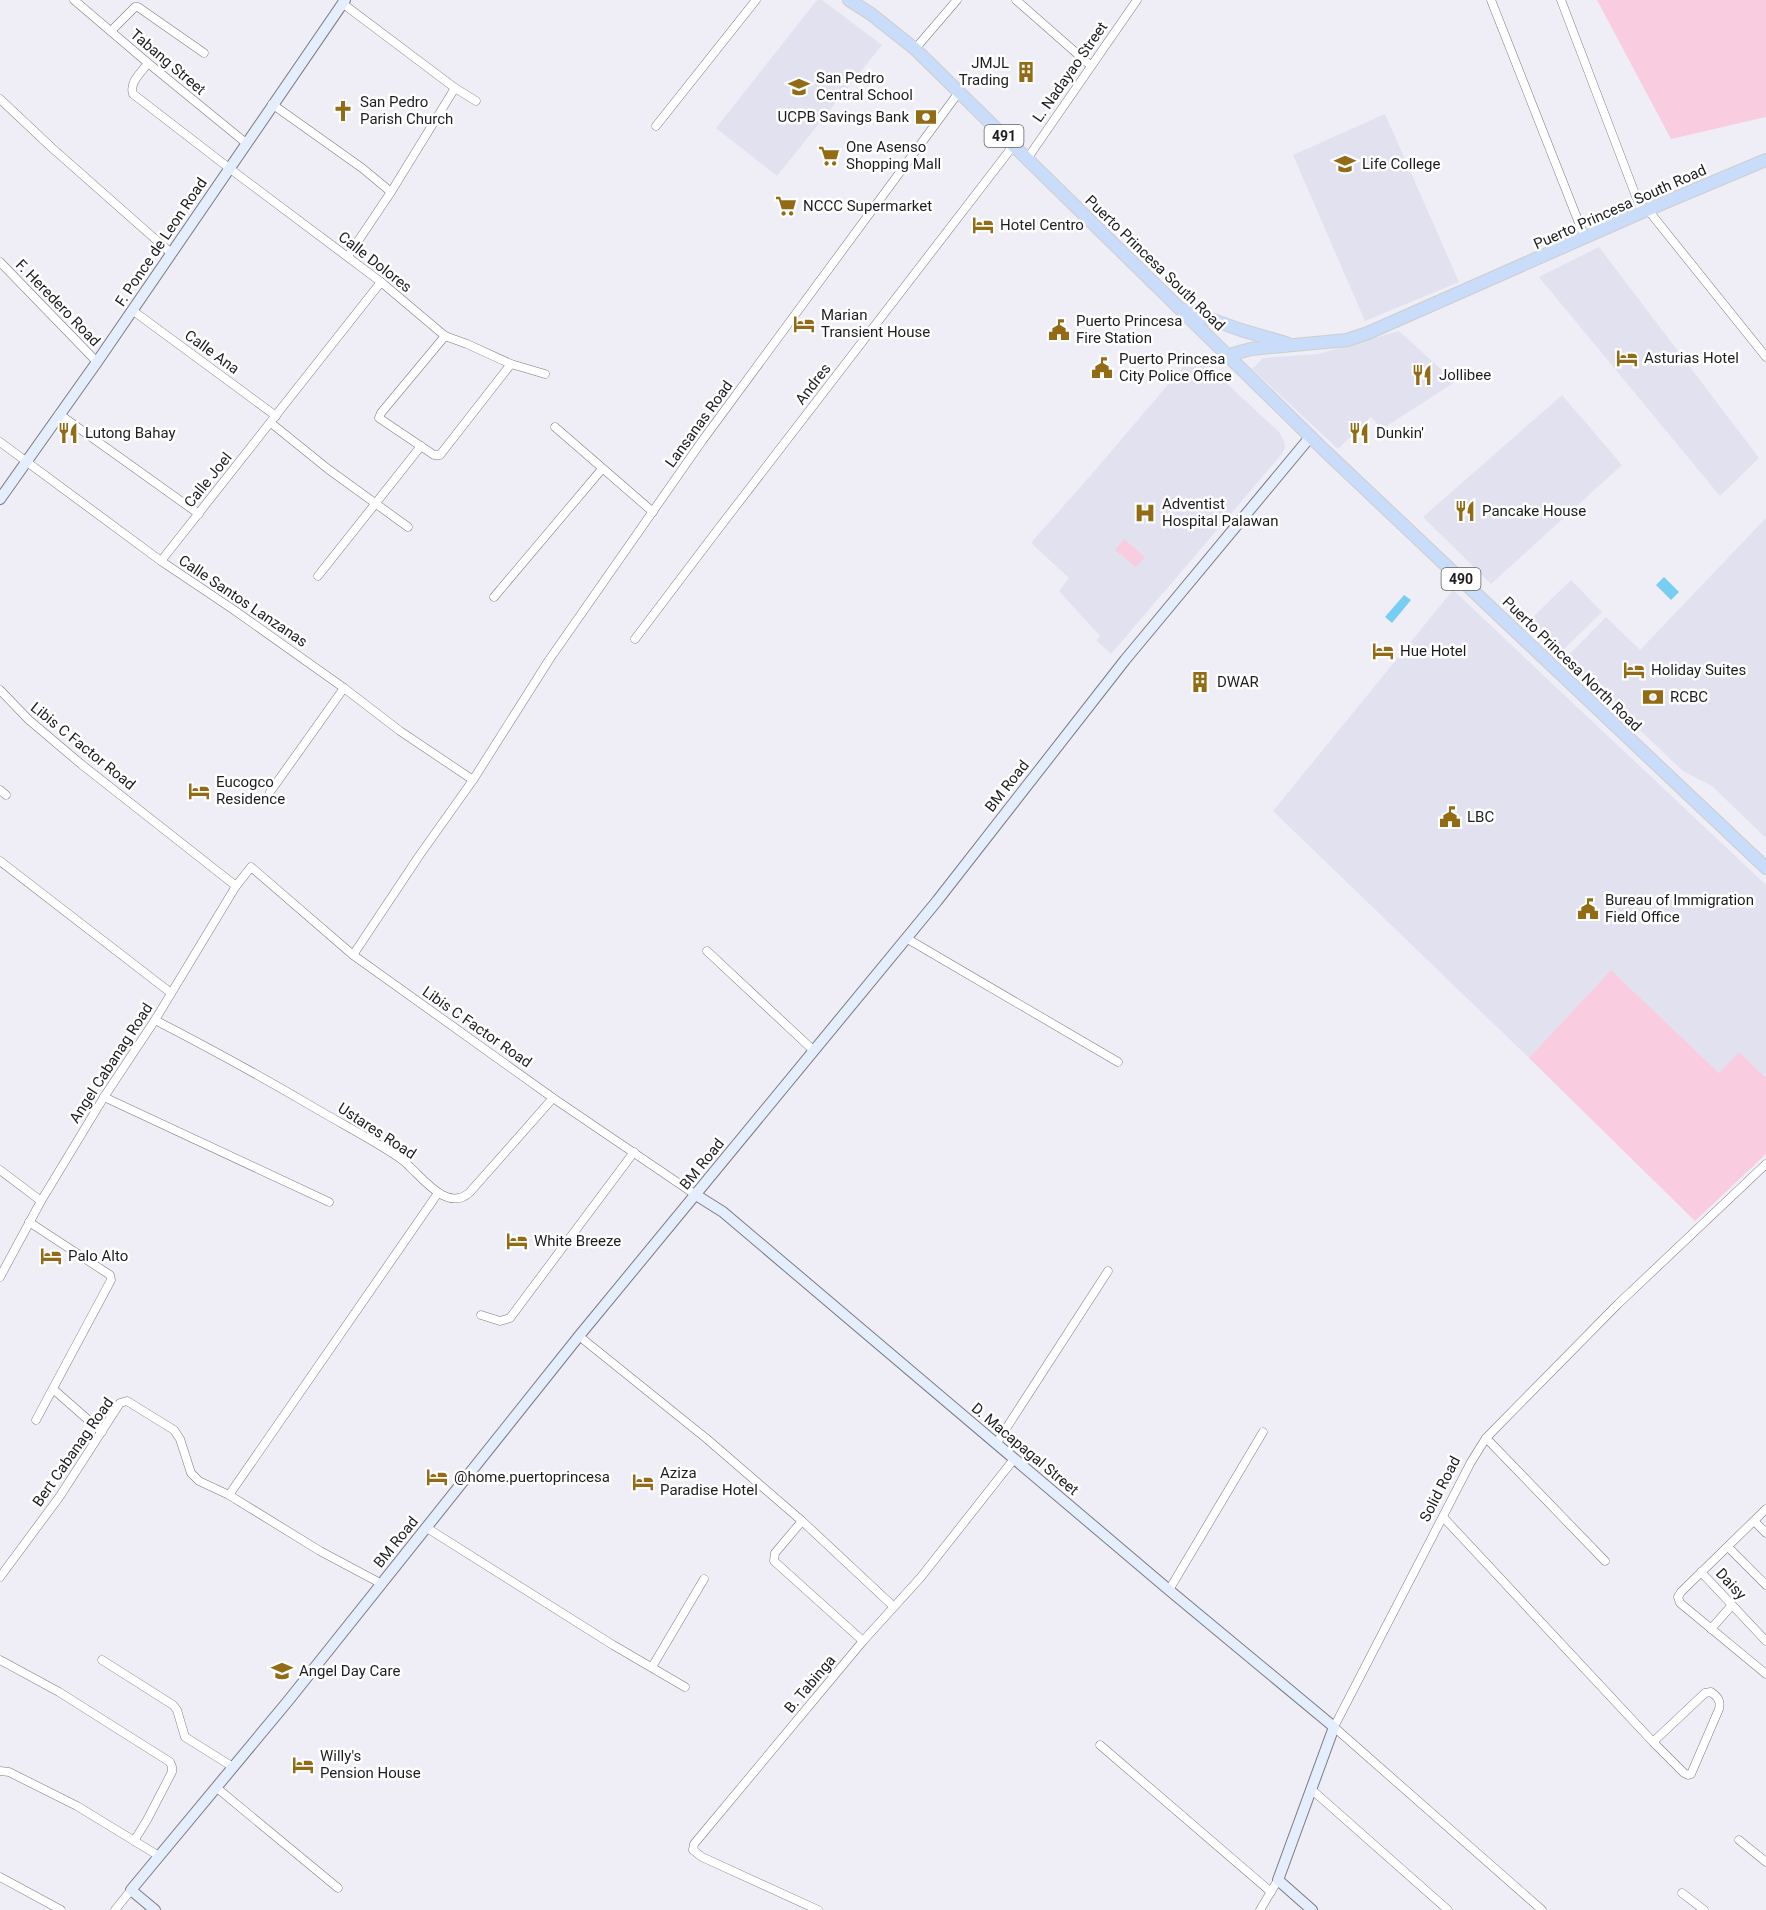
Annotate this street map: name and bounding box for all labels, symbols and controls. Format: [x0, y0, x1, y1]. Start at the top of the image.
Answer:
street label: L. Nadayao Street [1029, 18, 1111, 126]
street label: Tabang Street [127, 25, 209, 99]
place label: JMJL Trading [959, 54, 1009, 89]
building icon: JMJL Trading [1014, 60, 1038, 84]
place label: San Pedro Central School [816, 69, 913, 104]
school or university icon: San Pedro Central School [787, 75, 811, 99]
place label: San Pedro Parish Church [360, 93, 453, 128]
church icon: San Pedro Parish Church [331, 99, 355, 123]
bank icon: UCPB Savings Bank [914, 105, 938, 129]
place label: UCPB Savings Bank [778, 108, 909, 126]
road number: 491 [984, 125, 1024, 147]
place label: One Asenso Shopping Mall [846, 138, 941, 173]
supermarket icon: One Asenso Shopping Mall [817, 144, 841, 168]
school or university icon: Life College [1333, 152, 1357, 176]
place label: Life College [1362, 155, 1440, 173]
street label: Puerto Princesa South Road [1531, 161, 1709, 253]
street label: F. Ponce de Leon Road [111, 174, 211, 310]
street label: Puerto Princesa South Road [1081, 192, 1229, 334]
supermarket icon: NCCC Supermarket [774, 194, 798, 218]
place label: NCCC Supermarket [803, 197, 932, 215]
hotel icon: Hotel Centro [971, 213, 995, 237]
place label: Hotel Centro [1000, 216, 1084, 234]
street label: Calle Dolores [335, 228, 415, 296]
street label: F. Heredero Road [12, 256, 104, 350]
place label: Marian Transient House [821, 306, 930, 341]
hotel icon: Marian Transient House [792, 312, 816, 336]
place label: Puerto Princesa Fire Station [1076, 312, 1182, 347]
public building icon: Puerto Princesa Fire Station [1047, 318, 1071, 342]
street label: Calle Ana [181, 326, 243, 378]
hotel icon: Asturias Hotel [1615, 346, 1639, 370]
place label: Asturias Hotel [1644, 349, 1739, 367]
place label: Puerto Princesa City Police Office [1119, 350, 1232, 385]
public building icon: Puerto Princesa City Police Office [1090, 356, 1114, 380]
street label: Andres [791, 360, 835, 408]
restaurant icon: Jollibee [1410, 363, 1434, 387]
place label: Jollibee [1439, 366, 1491, 384]
street label: Lansanas Road [662, 377, 736, 471]
restaurant icon: Lutong Bahay [56, 421, 80, 445]
restaurant icon: Dunkin' [1347, 421, 1371, 445]
place label: Lutong Bahay [85, 424, 176, 442]
place label: Dunkin' [1376, 424, 1424, 442]
street label: Calle Joel [180, 449, 236, 511]
place label: Adventist Hospital Palawan [1162, 495, 1279, 530]
restaurant icon: Pancake House [1453, 499, 1477, 523]
hospital icon: Adventist Hospital Palawan [1133, 501, 1157, 525]
place label: Pancake House [1482, 502, 1586, 520]
street label: Calle Santos Lanzanas [175, 551, 311, 651]
road number: 490 [1442, 568, 1480, 590]
street label: Puerto Princesa North Road [1499, 593, 1645, 735]
hotel icon: Hue Hotel [1371, 639, 1395, 663]
place label: Hue Hotel [1400, 642, 1466, 660]
hotel icon: Holiday Suites [1622, 658, 1646, 682]
place label: Holiday Suites [1651, 661, 1746, 679]
building icon: DWAR [1188, 670, 1212, 694]
place label: DWAR [1217, 673, 1259, 691]
bank icon: RCBC [1641, 685, 1665, 709]
place label: RCBC [1670, 688, 1708, 706]
street label: Libis C Factor Road [27, 698, 139, 794]
street label: BM Road [981, 757, 1033, 815]
place label: Eucogco Residence [216, 773, 285, 808]
hotel icon: Eucogco Residence [187, 779, 211, 803]
public building icon: LBC [1438, 805, 1462, 829]
place label: LBC [1467, 808, 1494, 826]
place label: Bureau of Immigration Field Office [1605, 891, 1754, 926]
public building icon: Bureau of Immigration Field Office [1576, 897, 1600, 921]
street label: Libis C Factor Road [419, 983, 535, 1071]
street label: Angel Cabanag Road [66, 1000, 156, 1126]
street label: Ustares Road [335, 1099, 419, 1163]
street label: BM Road [676, 1135, 728, 1193]
hotel icon: White Breeze [505, 1229, 529, 1253]
place label: White Breeze [534, 1232, 621, 1250]
hotel icon: Palo Alto [39, 1244, 63, 1268]
place label: Palo Alto [68, 1247, 128, 1265]
street label: Bert Cabanag Road [29, 1394, 117, 1510]
street label: D. Macapagal Street [968, 1399, 1082, 1499]
street label: Solid Road [1416, 1453, 1464, 1525]
place label: Aziza Paradise Hotel [660, 1464, 758, 1499]
hotel icon: @home.puertoprincesa [425, 1465, 449, 1489]
place label: @home.puertoprincesa [454, 1468, 610, 1486]
hotel icon: Aziza Paradise Hotel [631, 1470, 655, 1494]
street label: BM Road [370, 1513, 422, 1571]
street label: Daisy [1712, 1565, 1750, 1603]
street label: B. Tabinga [781, 1651, 839, 1717]
school or university icon: Angel Day Care [270, 1659, 294, 1683]
place label: Angel Day Care [299, 1662, 400, 1680]
place label: Willy's Pension House [320, 1747, 421, 1782]
hotel icon: Willy's Pension House [291, 1753, 315, 1777]

